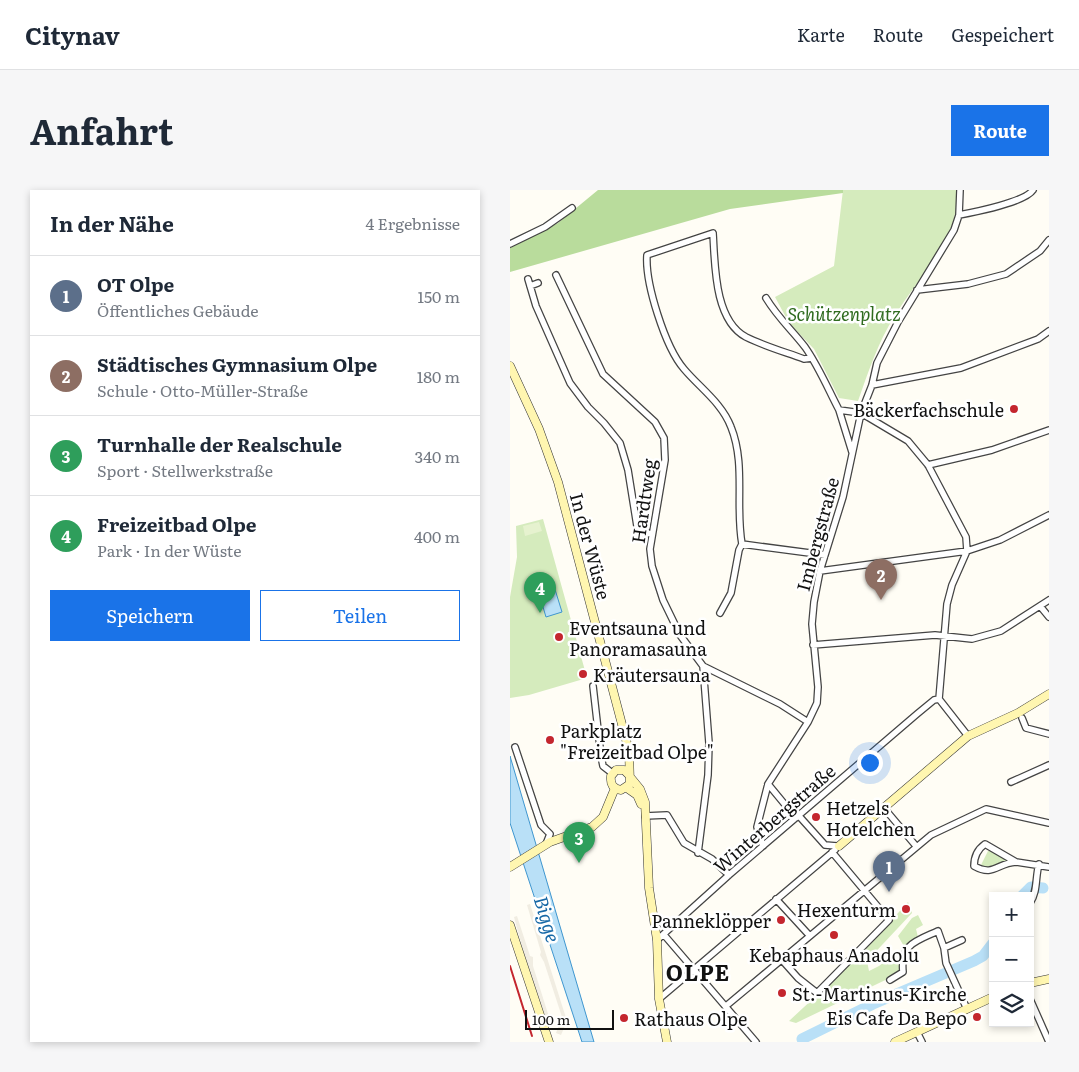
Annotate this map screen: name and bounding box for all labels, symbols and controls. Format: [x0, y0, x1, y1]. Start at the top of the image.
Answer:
text: Citynav [25, 17, 120, 52]
text: Karte [797, 21, 845, 48]
text: Route [873, 21, 923, 48]
text: Gespeichert [951, 21, 1054, 48]
text: Anfahrt [30, 104, 173, 156]
button: Route [951, 105, 1049, 156]
text: In der Nähe [50, 207, 174, 238]
text: 4 Ergebnisse [366, 211, 460, 235]
text: OT Olpe [97, 270, 174, 298]
text: 1 [63, 284, 69, 308]
text: 150 m [417, 284, 460, 308]
text: Öffentliches Gebäude [97, 298, 259, 322]
park label: Schützenplatz [787, 300, 901, 327]
text: Städtisches Gymnasium Olpe [97, 350, 377, 378]
text: 2 [62, 364, 70, 388]
text: 180 m [417, 364, 460, 388]
text: Schule · Otto-Müller-Straße [97, 378, 308, 402]
place label: Bäckerfachschule [853, 396, 1004, 423]
marker: Bäckerfachschule [1008, 403, 1020, 415]
text: Turnhalle der Realschule [97, 430, 342, 458]
text: 3 [62, 444, 70, 468]
text: 340 m [415, 444, 460, 468]
street label: Hardtweg [624, 456, 662, 545]
text: Sport · Stellwerkstraße [97, 458, 273, 482]
street label: Imbergstraße [789, 474, 845, 594]
street label: In der Wüste [564, 489, 618, 603]
text: Freizeitbad Olpe [97, 510, 256, 538]
text: 4 [61, 524, 71, 548]
text: 400 m [414, 524, 460, 548]
text: Park · In der Wüste [97, 538, 241, 562]
pin: 2 [865, 559, 897, 600]
pin: 4 [524, 572, 556, 613]
button: Speichern [50, 590, 250, 641]
button: Teilen [260, 590, 460, 641]
place label: Eventsauna und Panoramasauna [569, 614, 707, 662]
marker: Eventsauna und Panoramasauna [553, 631, 565, 643]
place label: Kräutersauna [593, 661, 711, 688]
marker: Kräutersauna [577, 668, 589, 680]
place label: Parkplatz "Freizeitbad Olpe" [560, 717, 714, 765]
marker: Parkplatz "Freizeitbad Olpe" [544, 734, 556, 746]
your location [857, 750, 883, 776]
street label: Winterbergstraße [707, 757, 841, 879]
place label: Hetzels Hotelchen [826, 794, 915, 842]
marker: Hetzels Hotelchen [810, 811, 822, 823]
pin: 3 [563, 822, 595, 863]
pin: 1 [873, 851, 905, 892]
water label: Bigge [528, 892, 568, 946]
map controls [989, 892, 1034, 1027]
button: + [989, 892, 1034, 937]
place label: Hexenturm [797, 896, 896, 923]
marker: Hexenturm [900, 903, 912, 915]
place label: Panneklöpper [651, 907, 771, 934]
marker: Panneklöpper [775, 914, 787, 926]
marker: Kebaphaus Anadolu [828, 929, 840, 941]
button: − [989, 937, 1034, 982]
place label: Kebaphaus Anadolu [749, 941, 919, 968]
district label: OLPE [666, 955, 730, 988]
place label: St.-Martinus-Kirche [792, 980, 967, 1007]
button: layers [989, 982, 1034, 1027]
marker: St.-Martinus-Kirche [776, 987, 788, 999]
place label: Eis Cafe Da Bepo [826, 1004, 967, 1031]
place label: Rathaus Olpe [634, 1005, 747, 1032]
scale bar [525, 1007, 614, 1030]
text: 100 m [532, 1009, 570, 1029]
marker: Eis Cafe Da Bepo [971, 1011, 983, 1023]
marker: Rathaus Olpe [618, 1012, 630, 1024]

